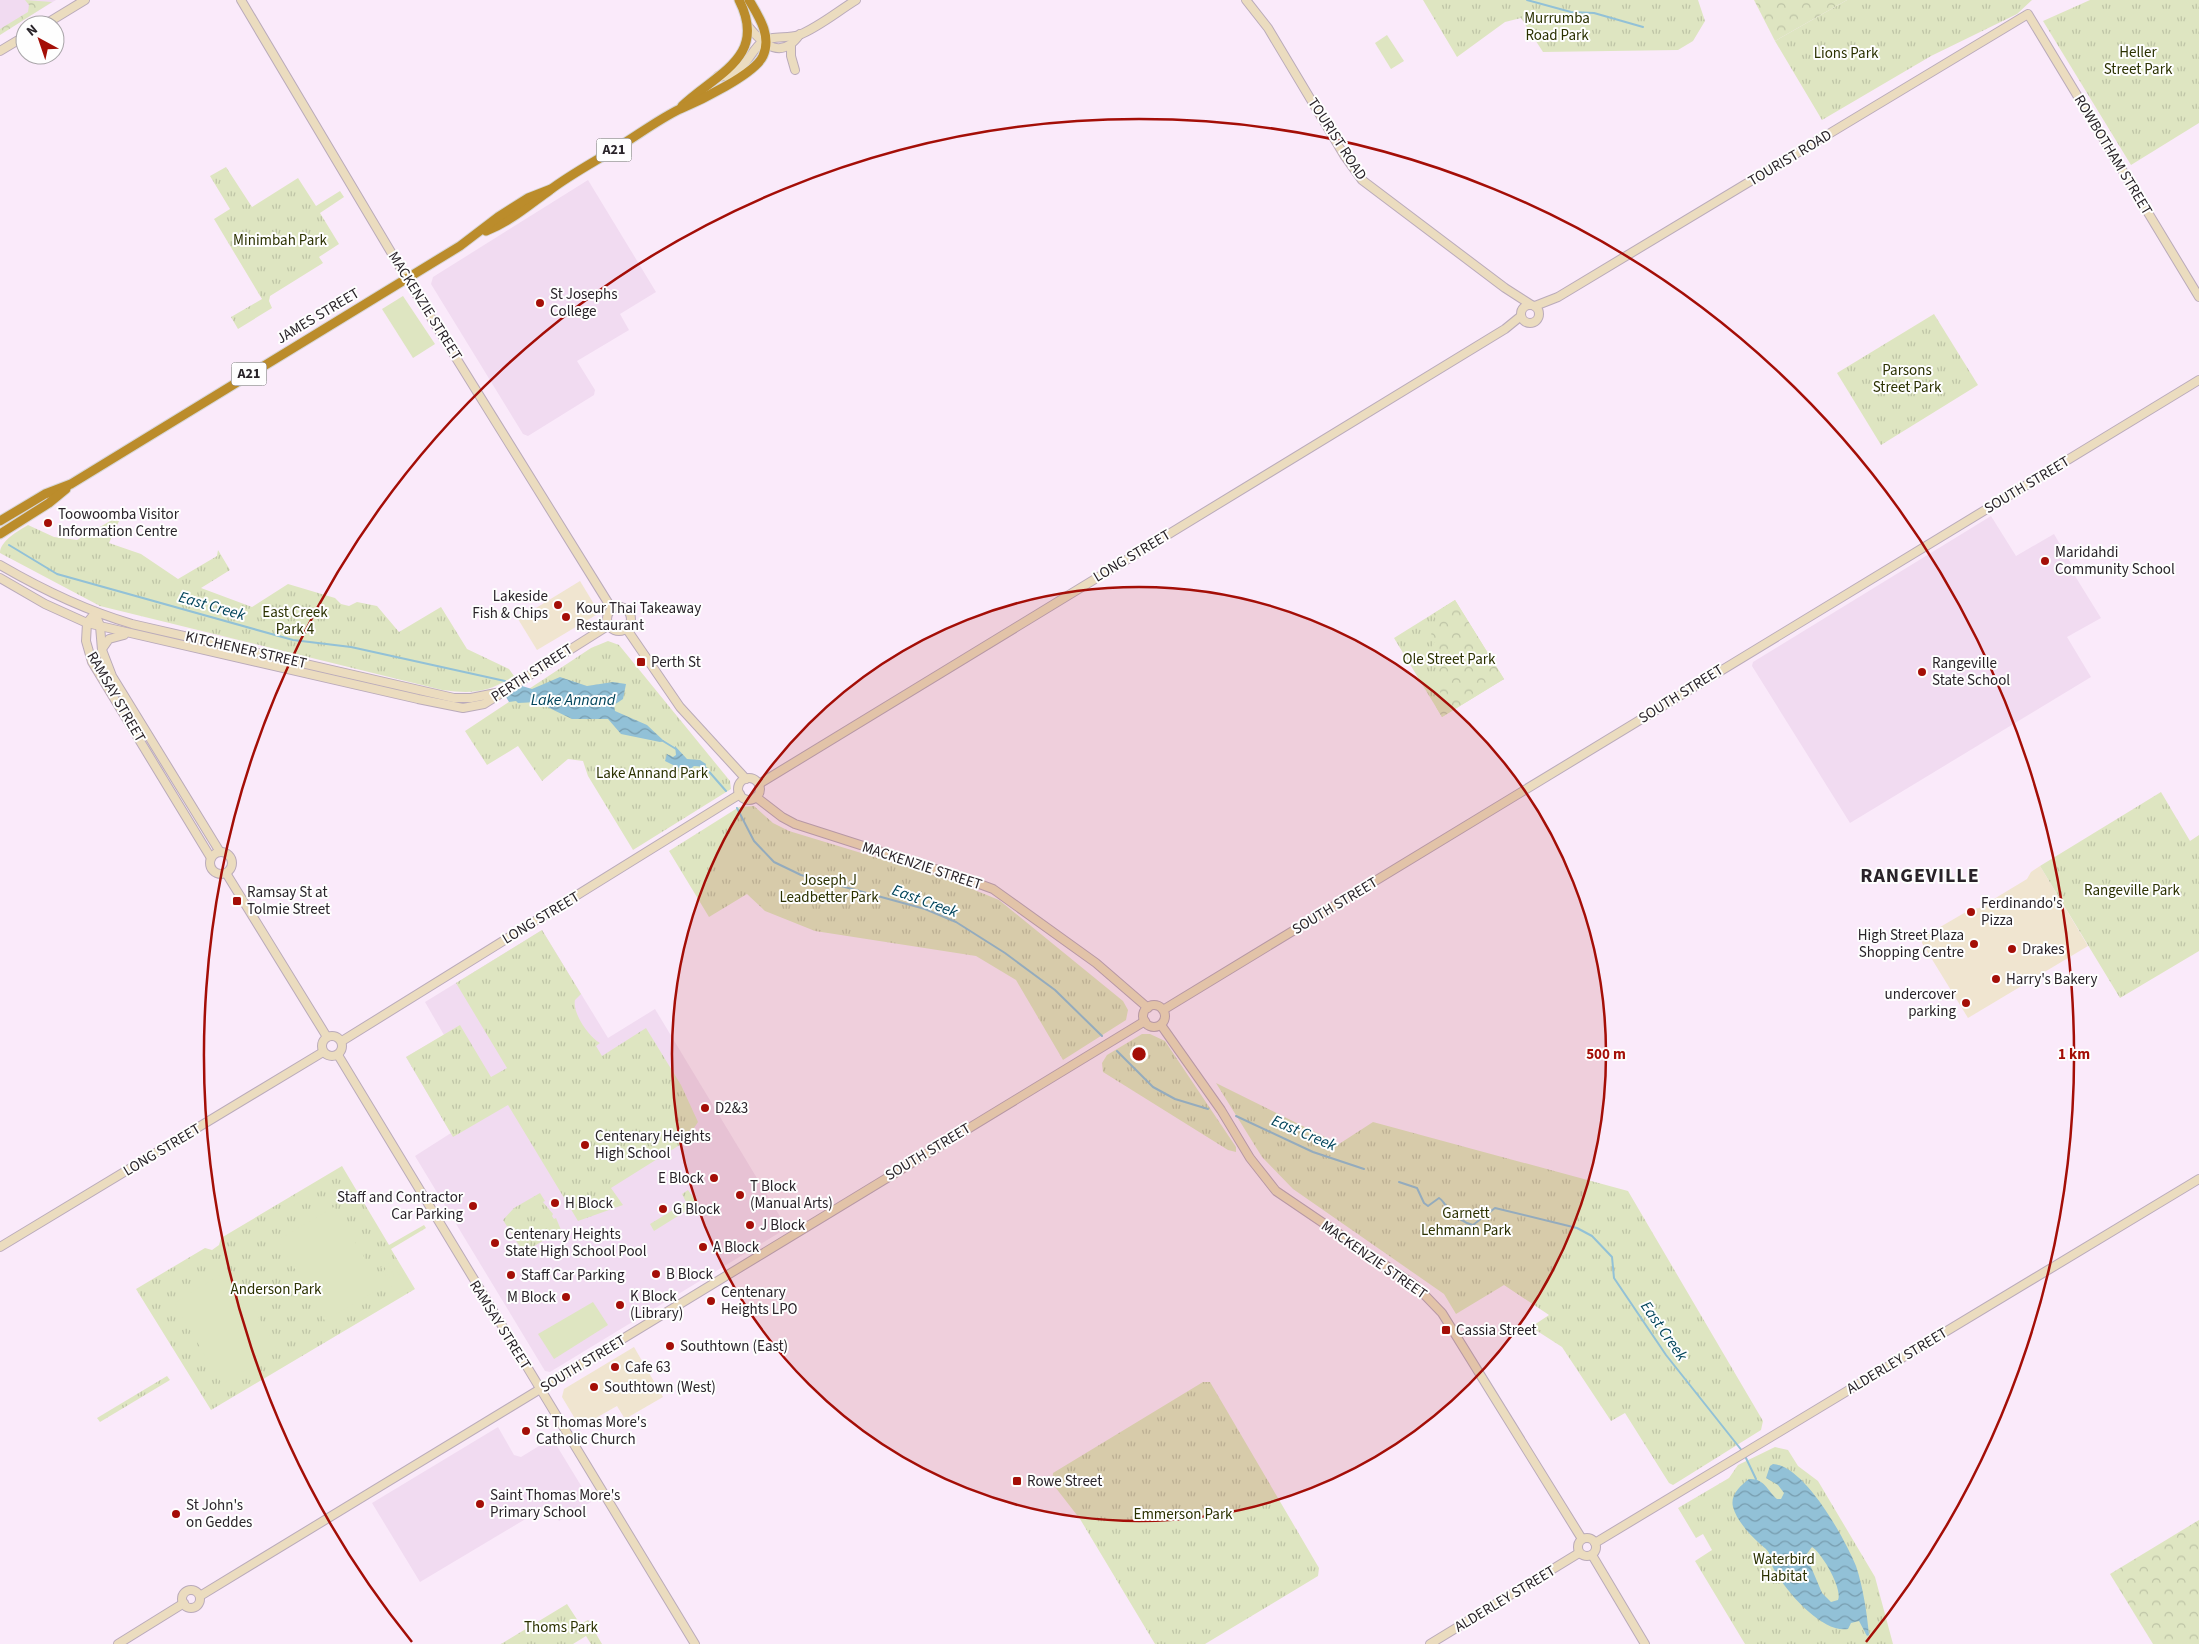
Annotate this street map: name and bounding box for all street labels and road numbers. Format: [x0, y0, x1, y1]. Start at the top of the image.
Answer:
street label: ROWBOTHAM STREET [2069, 91, 2157, 219]
street label: TOURIST ROAD [1303, 94, 1371, 184]
street label: TOURIST ROAD [1744, 125, 1836, 191]
road number: A21 [596, 138, 632, 162]
street label: MACKENZIE STREET [383, 247, 467, 365]
street label: JAMES STREET [273, 283, 363, 349]
road number: A21 [232, 362, 266, 386]
street label: SOUTH STREET [1980, 451, 2074, 519]
street label: LONG STREET [1089, 525, 1175, 587]
street label: KITCHENER STREET [183, 626, 309, 674]
street label: PERTH STREET [487, 639, 577, 707]
street label: RAMSAY STREET [81, 648, 151, 746]
street label: SOUTH STREET [1634, 659, 1728, 729]
street label: MACKENZIE STREET [859, 837, 985, 895]
street label: SOUTH STREET [1288, 872, 1382, 940]
street label: LONG STREET [498, 887, 584, 949]
street label: SOUTH STREET [881, 1118, 975, 1186]
street label: LONG STREET [119, 1119, 205, 1181]
street label: MACKENZIE STREET [1317, 1216, 1431, 1304]
street label: RAMSAY STREET [464, 1276, 536, 1374]
street label: ALDERLEY STREET [1842, 1322, 1952, 1400]
street label: SOUTH STREET [536, 1330, 630, 1398]
street label: ALDERLEY STREET [1450, 1560, 1560, 1638]

